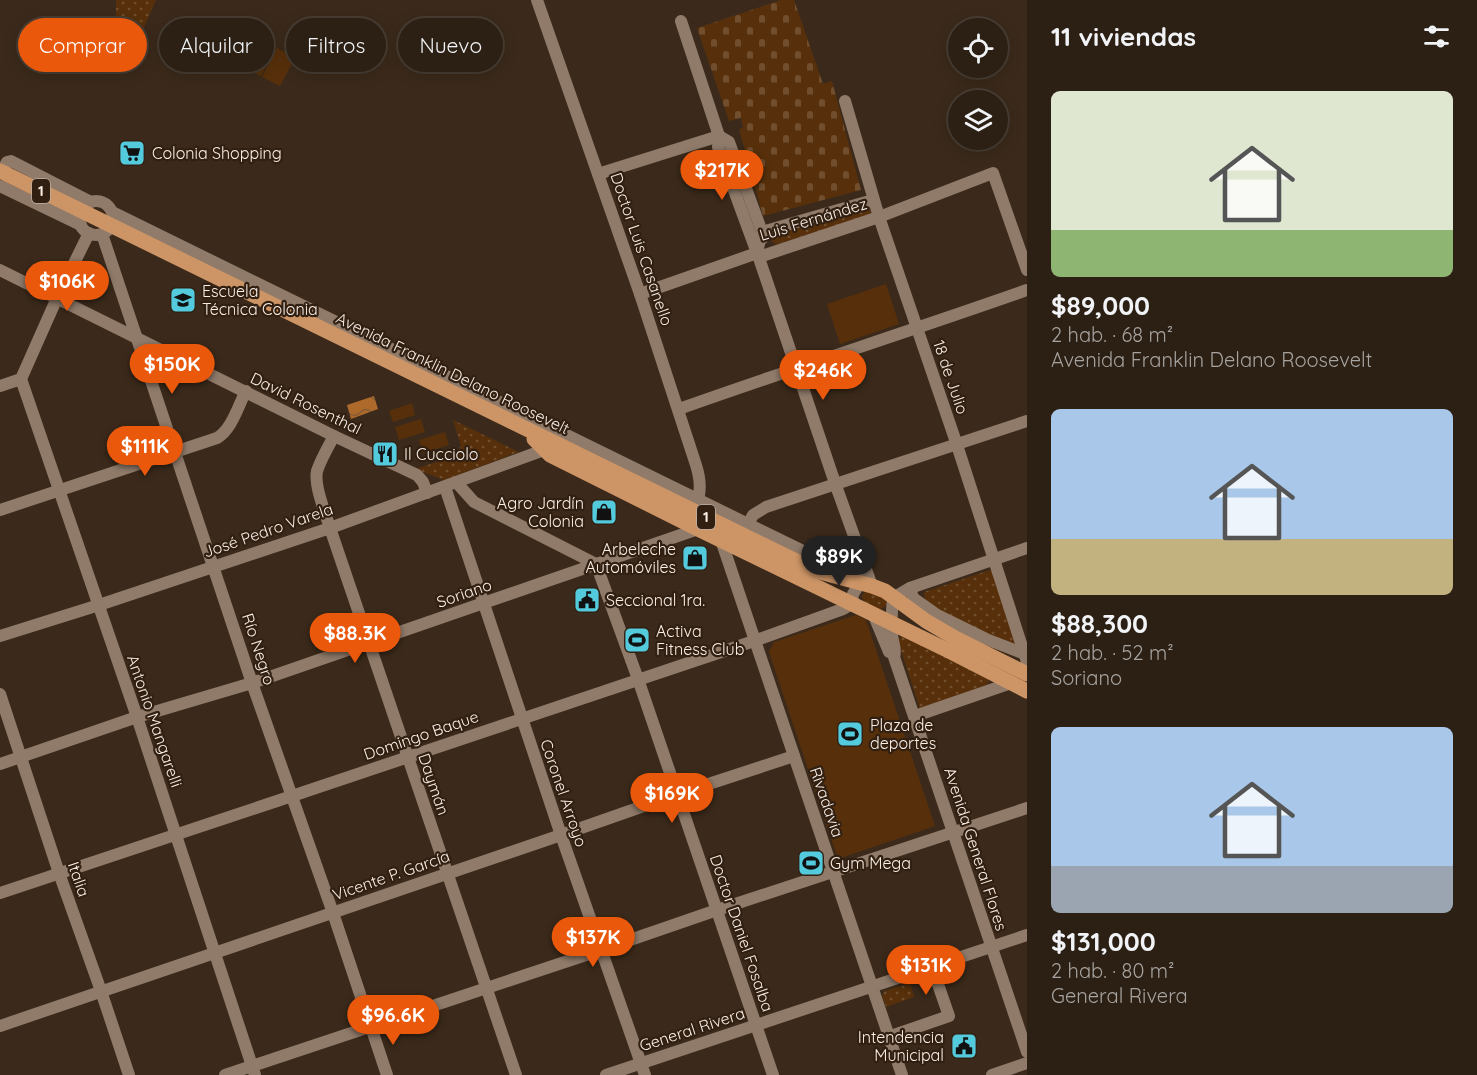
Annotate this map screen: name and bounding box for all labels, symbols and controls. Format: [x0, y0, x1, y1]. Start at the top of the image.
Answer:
chip: Comprar [18, 18, 147, 72]
chip: Alquilar [159, 18, 274, 72]
chip: Filtros [286, 18, 386, 72]
chip: Nuevo [398, 18, 503, 72]
map controls [948, 18, 1008, 150]
button: locate [948, 18, 1008, 78]
text: 11 viviendas [1051, 20, 1196, 53]
icon: filters [1420, 20, 1453, 53]
button: layers [948, 90, 1008, 150]
icon: home [1198, 130, 1306, 238]
supermarket icon: Colonia Shopping [117, 138, 147, 168]
place label: Colonia Shopping [152, 143, 282, 163]
pin: $217K [680, 150, 764, 201]
text: $217K [694, 157, 750, 182]
street label: Doctor Luis Casanello [606, 170, 678, 328]
road number: 1 [32, 179, 50, 203]
street label: Luis Fernández [757, 193, 869, 245]
pin: $106K [25, 261, 109, 312]
text: $106K [39, 268, 95, 293]
place label: Escuela Técnica Colonia [202, 281, 318, 319]
school or university icon: Escuela Técnica Colonia [168, 285, 198, 315]
text: $89,000 [1051, 289, 1150, 322]
street label: Avenida Franklin Delano Roosevelt [333, 308, 573, 438]
text: 2 hab. · 68 m² [1051, 322, 1173, 347]
street label: 18 de Julio [929, 337, 973, 417]
pin: $150K [130, 344, 214, 395]
text: Avenida Franklin Delano Roosevelt [1051, 347, 1372, 372]
pin: $246K [781, 350, 865, 401]
text: $150K [144, 351, 200, 376]
text: $246K [793, 357, 853, 382]
street label: David Rosenthal [247, 368, 365, 438]
pin: $111K [103, 426, 187, 477]
text: $111K [121, 433, 169, 458]
restaurant icon: Il Cucciolo [370, 439, 400, 469]
place label: Il Cucciolo [404, 444, 478, 464]
icon: home [1198, 448, 1306, 556]
place label: Agro Jardín Colonia [497, 493, 584, 531]
shop icon: Agro Jardín Colonia [589, 497, 619, 527]
street label: José Pedro Varela [200, 498, 336, 562]
road number: 1 [697, 505, 715, 529]
pin: $89K [803, 536, 875, 587]
place label: Arbeleche Automóviles [586, 539, 676, 577]
shop icon: Arbeleche Automóviles [680, 543, 710, 573]
text: $89K [815, 543, 863, 568]
street label: Soriano [434, 574, 494, 612]
public building icon: Seccional 1ra. [572, 585, 602, 615]
place label: Seccional 1ra. [606, 590, 705, 610]
text: $88,300 [1051, 607, 1148, 640]
street label: Río Negro [238, 611, 280, 687]
pin: $88.3K [306, 613, 404, 664]
text: $88.3K [324, 620, 386, 645]
place label: Activa Fitness Club [656, 621, 744, 659]
sports icon: Activa Fitness Club [622, 625, 652, 655]
text: 2 hab. · 52 m² [1051, 640, 1174, 665]
street label: Antonio Mangarelli [123, 652, 187, 790]
text: Soriano [1051, 665, 1122, 690]
street label: Domingo Baque [361, 706, 481, 764]
place label: Plaza de deportes [870, 715, 936, 753]
sports icon: Plaza de deportes [835, 719, 865, 749]
street label: Coronel Arroyo [536, 737, 592, 849]
street label: Daymán [414, 751, 454, 817]
street label: Rivadavia [806, 764, 848, 840]
street label: Avenida General Flores [940, 765, 1012, 933]
icon: home [1198, 766, 1306, 874]
pin: $169K [630, 773, 714, 824]
text: $169K [644, 780, 700, 805]
street label: Vicente P. García [330, 846, 452, 904]
sports icon: Gym Mega [796, 848, 826, 878]
street label: Doctor Daniel Fosalba [706, 852, 778, 1014]
place label: Gym Mega [830, 853, 911, 873]
street label: Italia [64, 859, 94, 899]
pin: $137K [551, 917, 635, 968]
text: $137K [566, 924, 620, 949]
text: $131,000 [1051, 925, 1156, 958]
pin: $131K [884, 945, 968, 996]
text: $131K [900, 952, 952, 977]
text: 2 hab. · 80 m² [1051, 958, 1174, 983]
text: General Rivera [1051, 983, 1188, 1008]
pin: $96.6K [344, 995, 442, 1046]
text: $96.6K [361, 1002, 425, 1027]
street label: General Rivera [637, 1003, 747, 1055]
place label: Intendencia Municipal [858, 1027, 944, 1065]
public building icon: Intendencia Municipal [949, 1031, 979, 1061]

